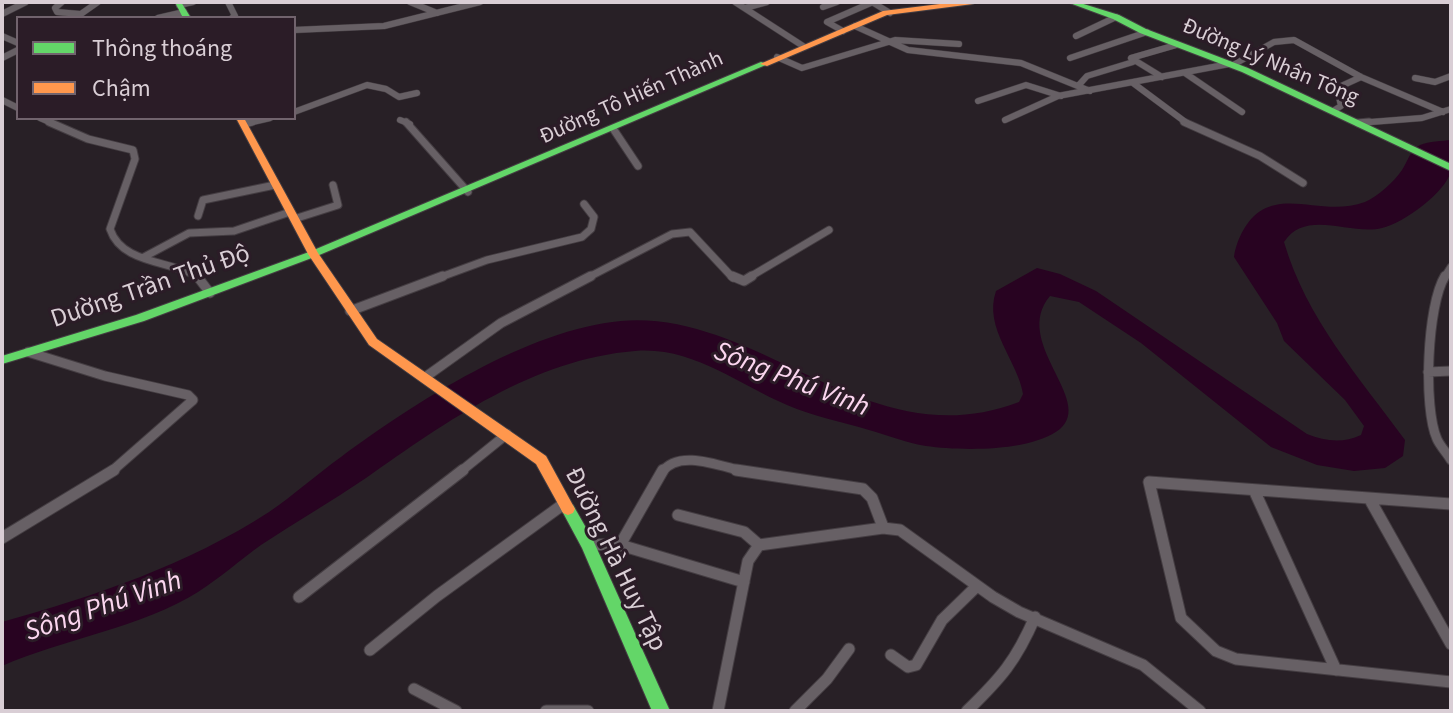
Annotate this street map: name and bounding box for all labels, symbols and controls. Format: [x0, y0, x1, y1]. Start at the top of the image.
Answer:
street label: Đường Lý Nhân Tông [1178, 14, 1362, 112]
legend [16, 16, 296, 120]
text: Thông thoáng [92, 31, 232, 66]
street label: Đường Tô Hiến Thành [536, 47, 728, 151]
text: Chậm [92, 71, 151, 106]
street label: Dường Trần Thủ Độ [47, 239, 255, 337]
water label: Sông Phú Vinh [709, 336, 873, 426]
street label: Đường Hà Huy Tập [556, 463, 672, 657]
water label: Sông Phú Vinh [21, 565, 187, 651]

